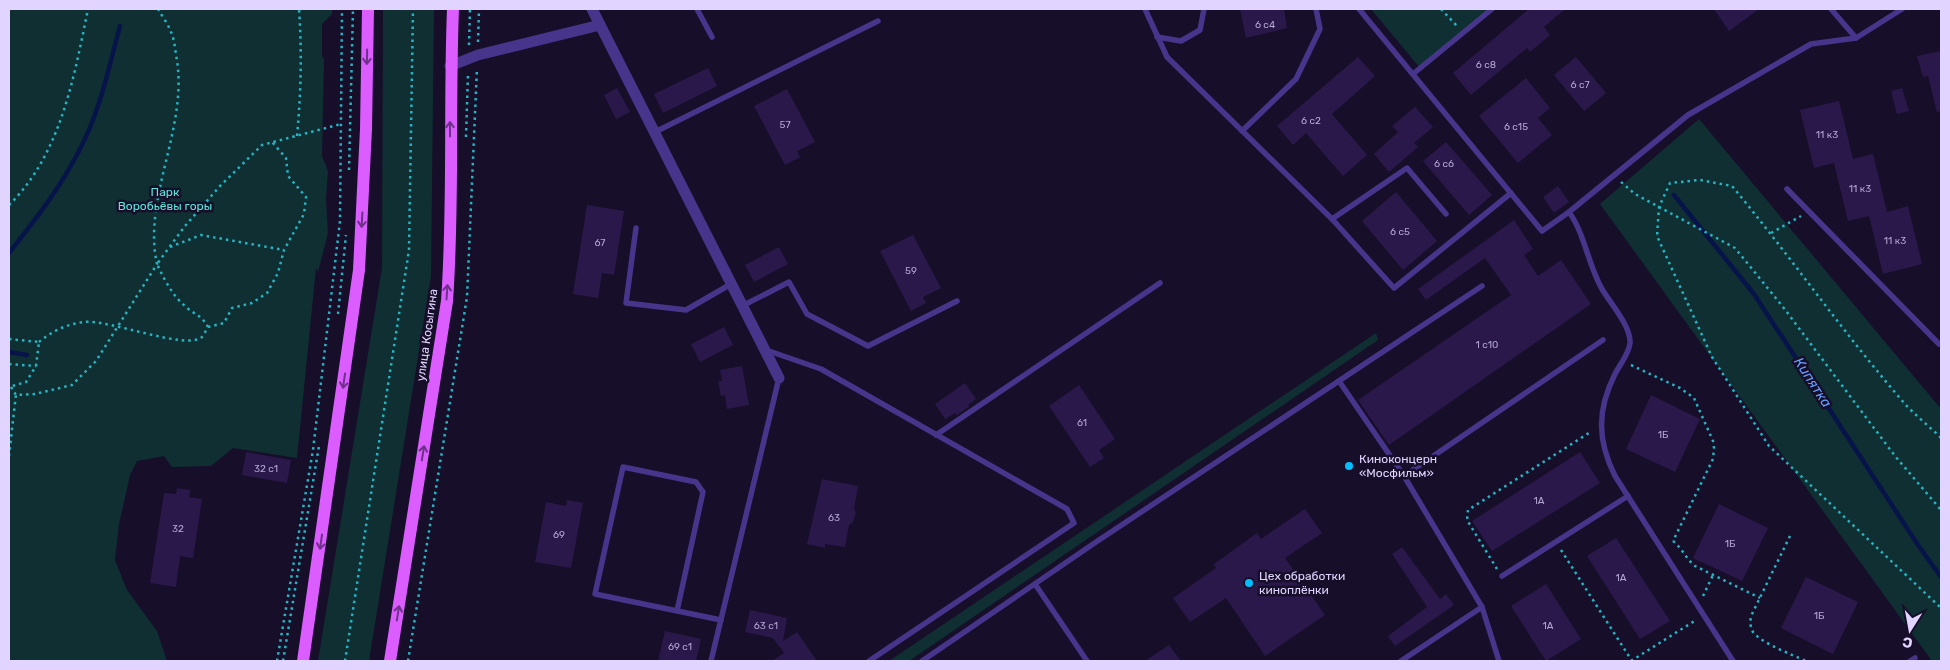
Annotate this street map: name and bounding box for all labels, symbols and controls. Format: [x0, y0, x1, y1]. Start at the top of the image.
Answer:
house number: 6 с4 [1255, 19, 1275, 31]
one-way arrow [363, 49, 372, 65]
house number: 6 с8 [1476, 59, 1496, 71]
house number: 6 с7 [1570, 79, 1590, 91]
house number: 6 с2 [1301, 115, 1321, 127]
house number: 57 [779, 119, 791, 131]
house number: 6 с15 [1504, 121, 1528, 133]
one-way arrow [445, 122, 455, 138]
house number: 11 к3 [1816, 129, 1838, 141]
house number: 6 с6 [1434, 158, 1454, 170]
house number: 11 к3 [1849, 183, 1871, 195]
park label: Парк Воробьёвы горы [118, 185, 212, 213]
one-way arrow [357, 212, 366, 228]
house number: 6 с5 [1390, 226, 1410, 238]
house number: 11 к3 [1884, 235, 1906, 247]
house number: 67 [595, 237, 605, 249]
house number: 59 [905, 265, 917, 277]
one-way arrow [443, 284, 452, 300]
street label: улица Косыгина [414, 288, 440, 382]
house number: 1 с10 [1476, 339, 1498, 351]
water label: Кипятка [1790, 354, 1835, 410]
one-way arrow [339, 373, 349, 389]
house number: 61 [1077, 417, 1087, 429]
house number: 1Б [1658, 429, 1669, 441]
one-way arrow [419, 445, 429, 461]
place label: Киноконцерн «Мосфильм» [1359, 452, 1437, 480]
marker: Киноконцерн «Мосфильм» [1343, 460, 1355, 472]
house number: 32 с1 [254, 463, 278, 475]
house number: 1А [1534, 495, 1545, 507]
house number: 63 [828, 512, 840, 524]
house number: 32 [172, 523, 184, 535]
house number: 69 [553, 529, 565, 541]
one-way arrow [316, 534, 326, 550]
house number: 1Б [1725, 538, 1736, 550]
place label: Цех обработки киноплёнки [1259, 569, 1345, 597]
house number: 1А [1616, 572, 1627, 584]
marker: Цех обработки киноплёнки [1243, 577, 1255, 589]
one-way arrow [393, 605, 403, 621]
north arrow [1885, 605, 1935, 655]
house number: 1Б [1814, 610, 1825, 622]
house number: 63 с1 [754, 620, 778, 632]
house number: 1А [1543, 620, 1554, 632]
text: С [1901, 633, 1914, 652]
house number: 69 с1 [668, 641, 692, 653]

